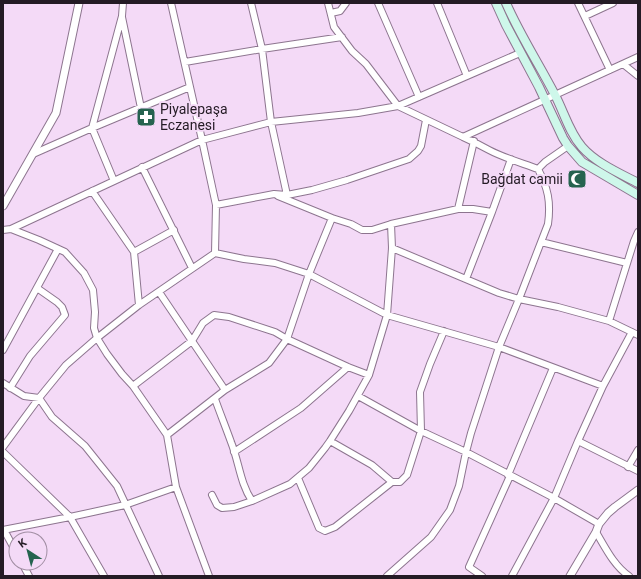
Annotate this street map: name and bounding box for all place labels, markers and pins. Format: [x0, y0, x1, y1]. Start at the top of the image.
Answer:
place label: Piyalepaşa Eczanesi [160, 101, 228, 133]
pharmacy icon: Piyalepaşa Eczanesi [135, 106, 157, 128]
mosque icon: Bağdat camii [566, 168, 588, 190]
place label: Bağdat camii [481, 171, 563, 187]

